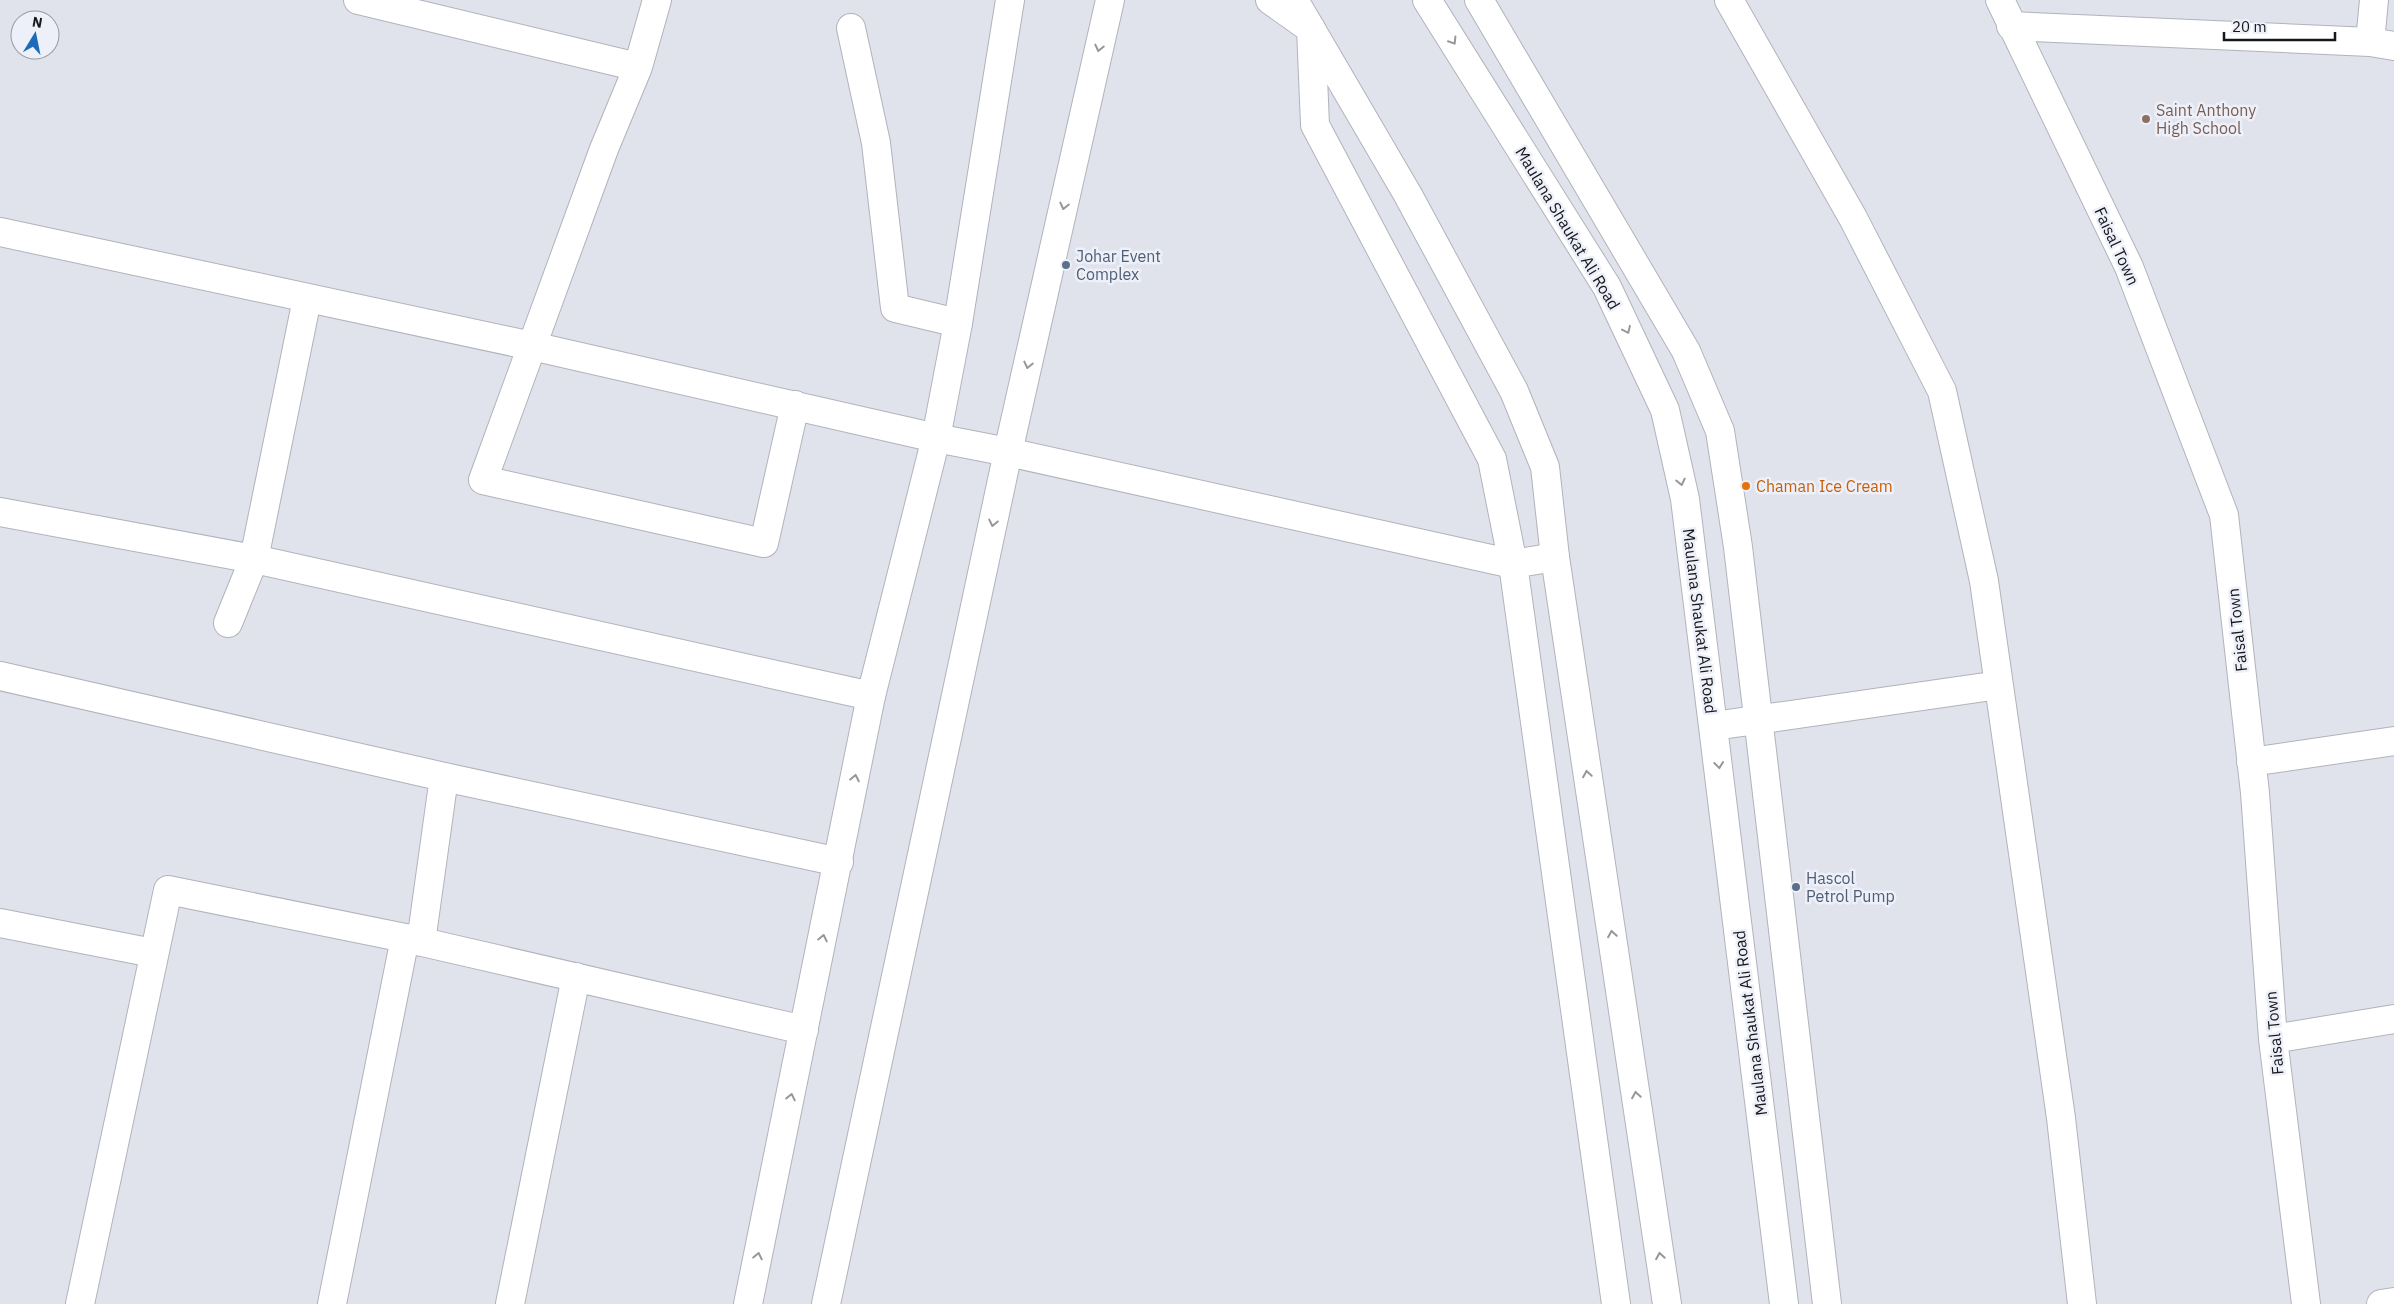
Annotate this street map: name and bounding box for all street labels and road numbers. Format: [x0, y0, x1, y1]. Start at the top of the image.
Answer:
street label: Maulana Shaukat Ali Road [1511, 143, 1625, 313]
street label: Faisal Town [2090, 204, 2144, 288]
street label: Maulana Shaukat Ali Road [1679, 527, 1721, 715]
street label: Faisal Town [2223, 587, 2251, 673]
street label: Maulana Shaukat Ali Road [1729, 929, 1771, 1117]
street label: Faisal Town [2260, 990, 2288, 1076]

